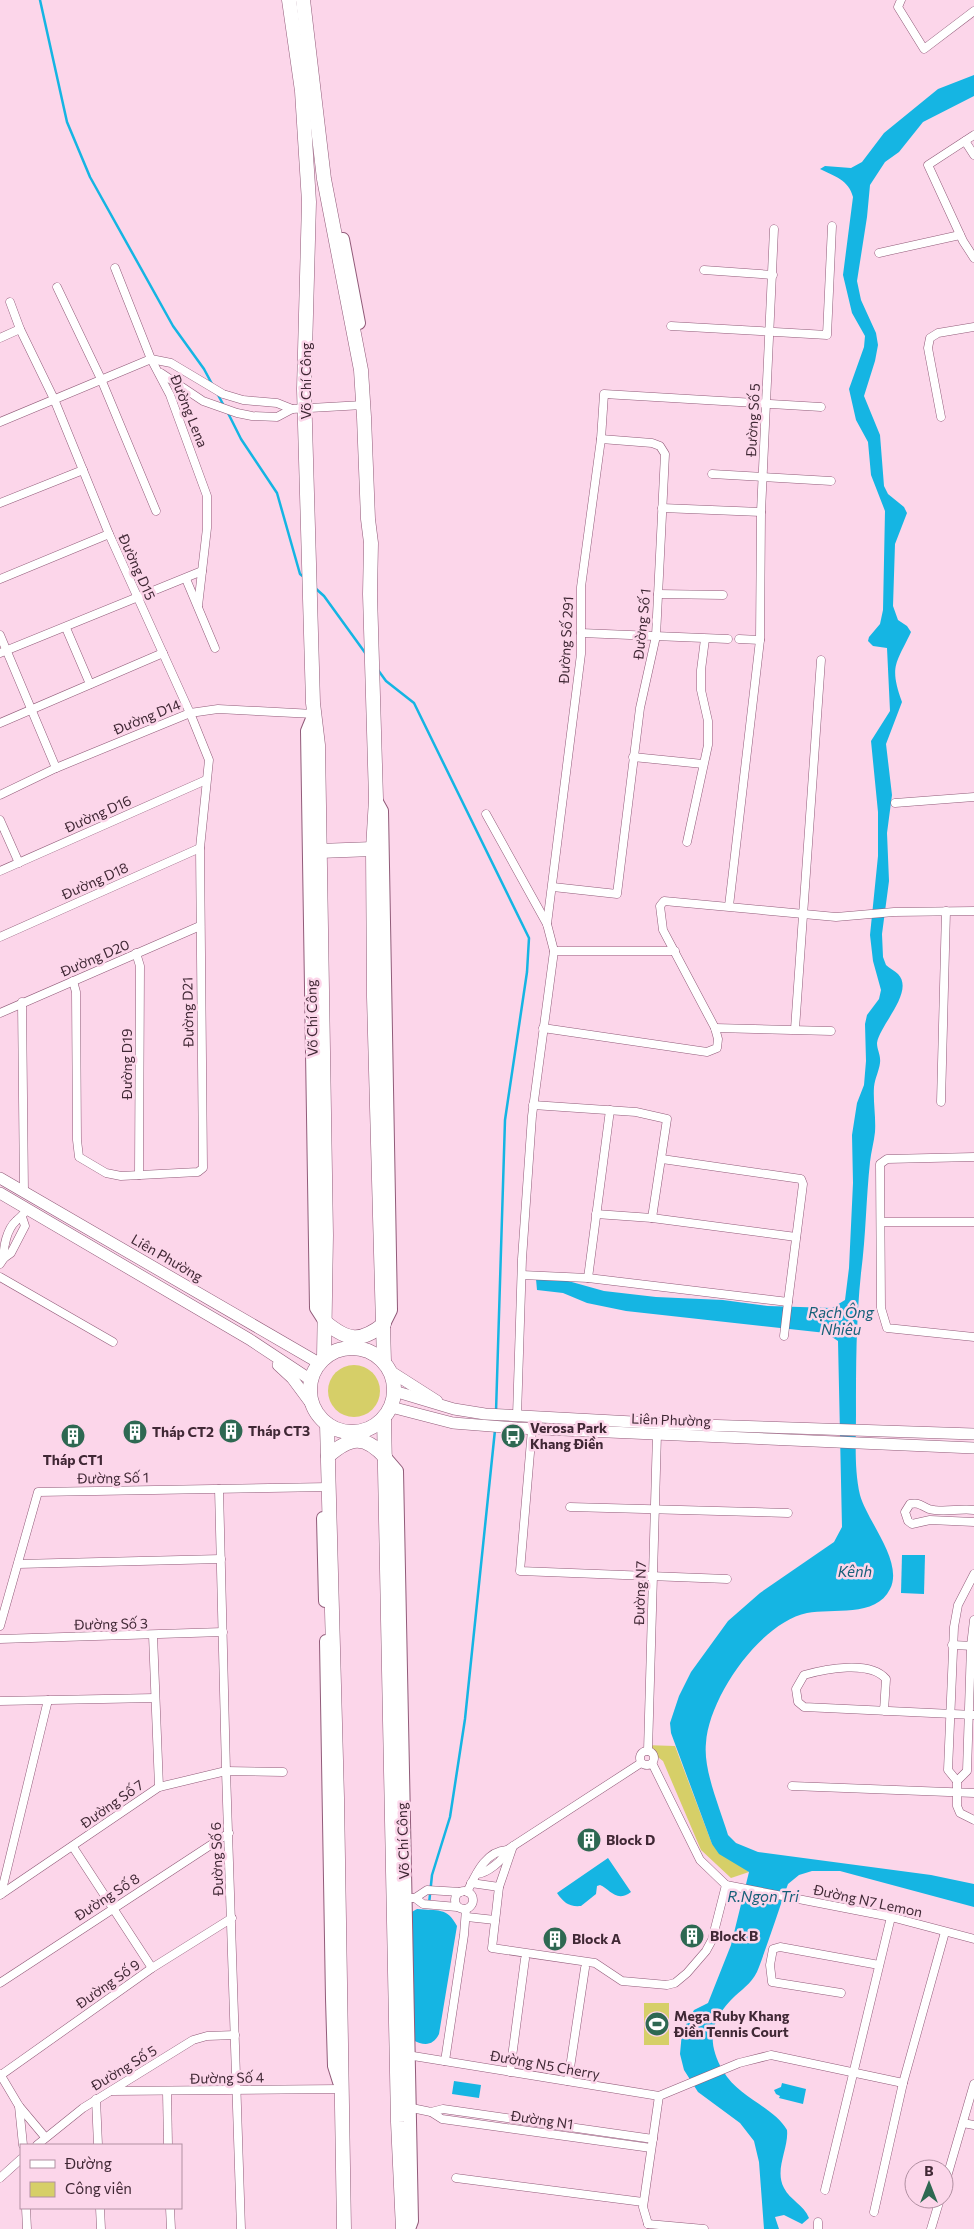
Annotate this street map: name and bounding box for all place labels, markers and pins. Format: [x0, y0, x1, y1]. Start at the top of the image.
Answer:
building icon: Tháp CT3 [218, 1418, 244, 1444]
building icon: Tháp CT2 [122, 1419, 148, 1445]
place label: Verosa Park Khang Điền [530, 1419, 607, 1452]
place label: Tháp CT3 [248, 1422, 310, 1439]
building icon: Tháp CT1 [60, 1423, 86, 1449]
place label: Tháp CT2 [152, 1423, 214, 1440]
bus stop icon: Verosa Park Khang Điền [500, 1423, 526, 1449]
place label: Tháp CT1 [43, 1451, 103, 1468]
building icon: Block D [576, 1827, 602, 1853]
place label: Block D [606, 1831, 655, 1848]
building icon: Block B [679, 1923, 705, 1949]
building icon: Block A [542, 1926, 568, 1952]
place label: Block B [710, 1927, 758, 1944]
place label: Block A [572, 1930, 621, 1947]
place label: Mega Ruby Khang Điền Tennis Court [673, 2007, 790, 2040]
sports icon: Mega Ruby Khang Điền Tennis Court [644, 2011, 670, 2037]

